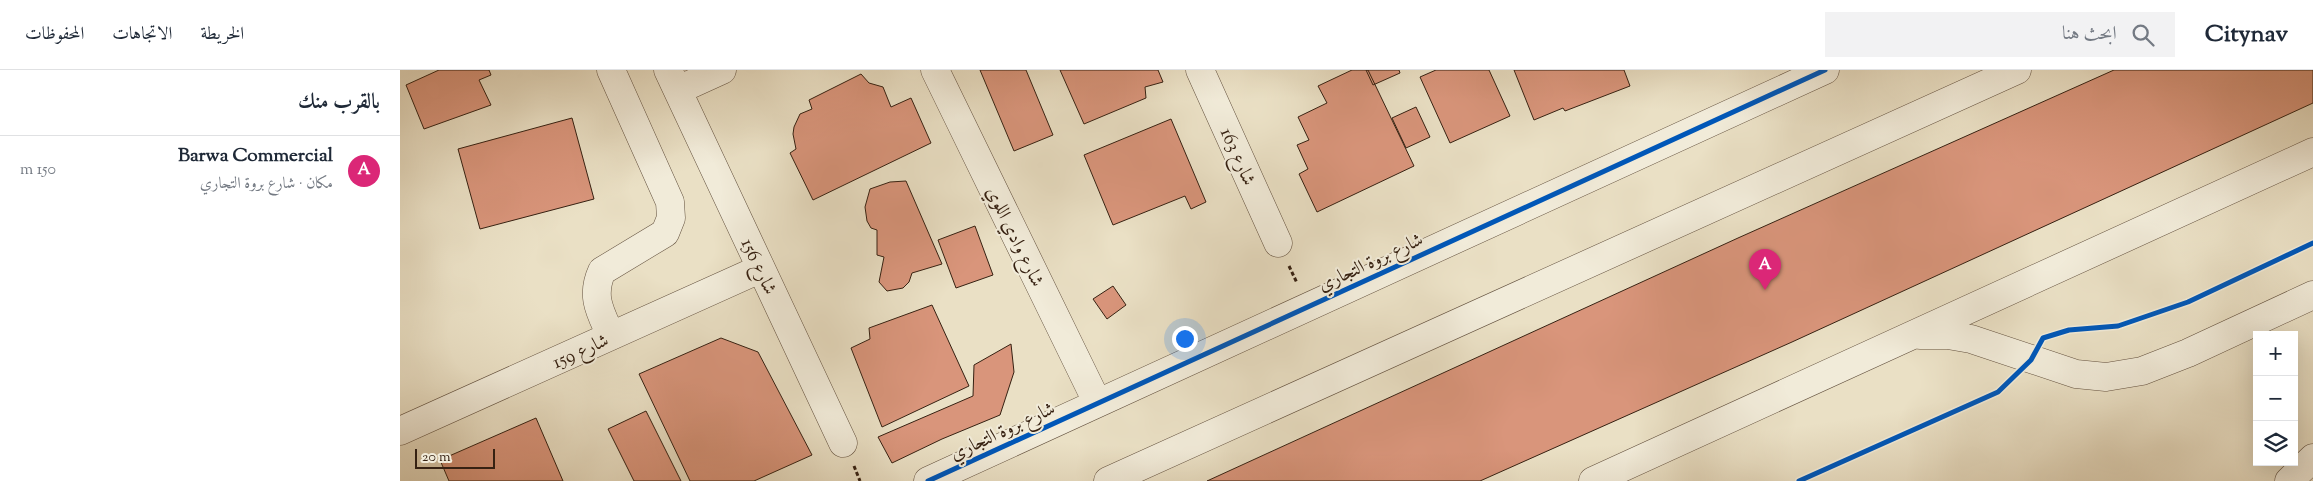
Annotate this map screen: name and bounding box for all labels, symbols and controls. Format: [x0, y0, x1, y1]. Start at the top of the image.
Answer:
search box [1825, 12, 2175, 57]
text: Citynav [2205, 18, 2288, 52]
text: ابحث هنا [2062, 21, 2117, 48]
icon: search [2129, 21, 2157, 49]
text: المحفوظات [25, 22, 84, 48]
text: الاتجاهات [112, 22, 172, 48]
text: الخريطة [200, 22, 244, 48]
text: بالقرب منك [298, 88, 380, 118]
street label: شارع 163 [1212, 124, 1261, 190]
text: Barwa Commercial [178, 143, 333, 170]
text: 150 m [20, 159, 56, 182]
text: A [358, 159, 371, 182]
text: مكان · شارع بروة التجاري [200, 173, 333, 196]
street label: شارع وادي اللوي [978, 182, 1050, 292]
street label: شارع بروة التجاري [1314, 227, 1428, 299]
street label: شارع 156 [733, 234, 783, 300]
pin: A [1749, 249, 1781, 290]
your location [1172, 326, 1198, 352]
street label: شارع 159 [548, 328, 614, 377]
map controls [2253, 331, 2298, 466]
button: + [2253, 331, 2298, 376]
button: − [2253, 376, 2298, 421]
street label: شارع بروة التجاري [946, 396, 1060, 468]
button: layers [2253, 421, 2298, 466]
scale bar [415, 446, 495, 469]
text: 20 m [422, 448, 451, 468]

